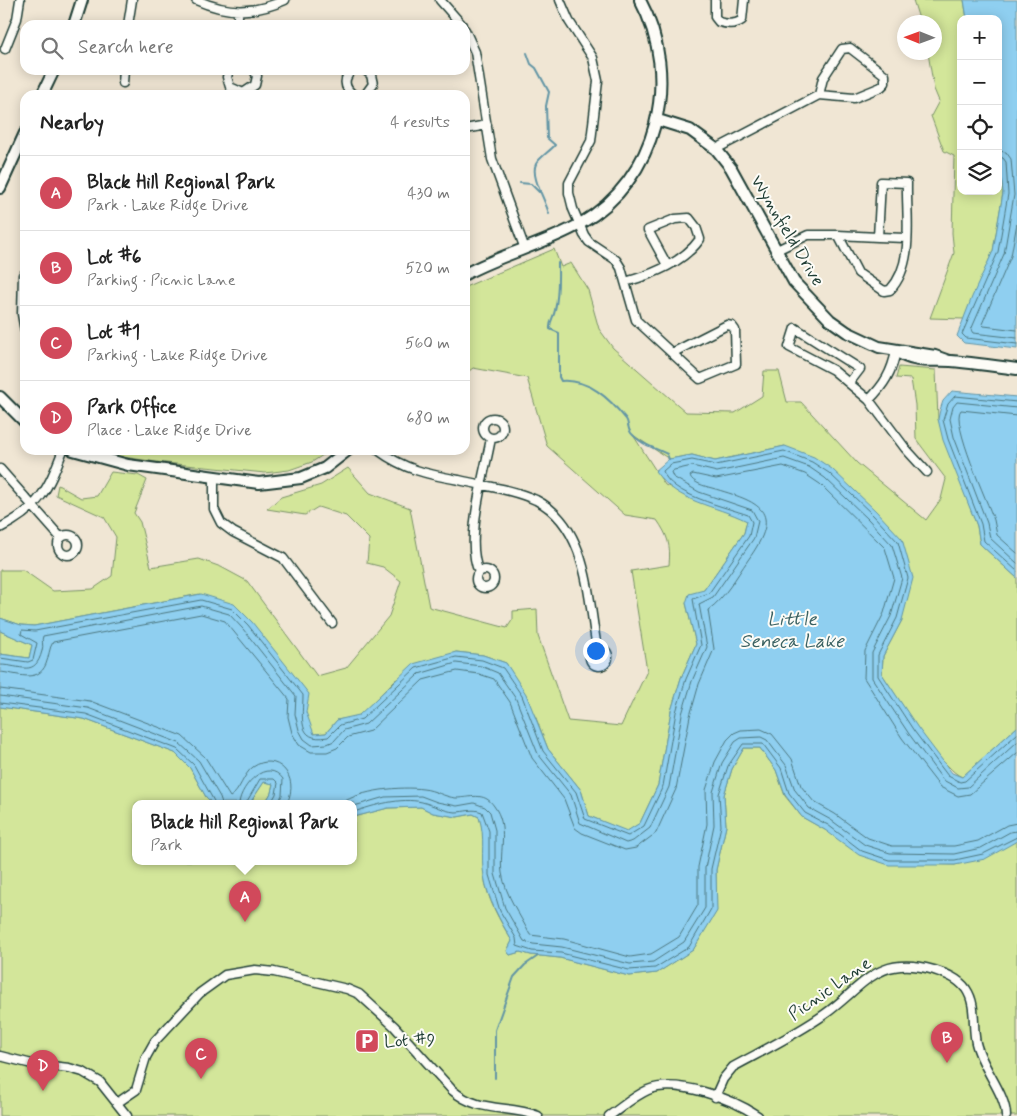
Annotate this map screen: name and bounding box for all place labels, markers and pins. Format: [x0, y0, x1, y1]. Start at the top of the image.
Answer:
pin: A [229, 881, 261, 922]
pin: B [931, 1022, 963, 1063]
parking icon: Lot #9 [354, 1028, 380, 1054]
place label: Lot #9 [384, 1029, 435, 1053]
pin: C [185, 1038, 217, 1079]
pin: D [27, 1050, 59, 1091]

